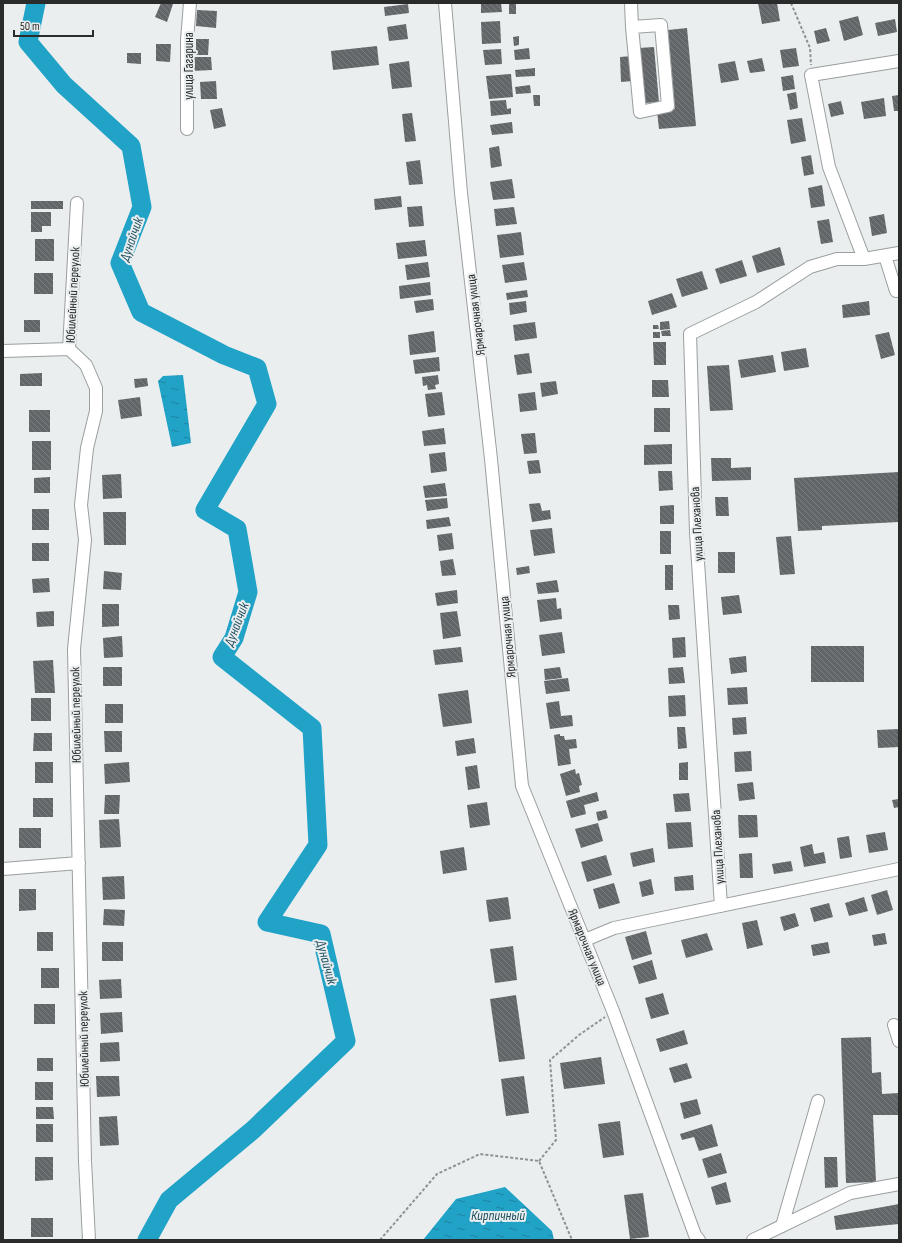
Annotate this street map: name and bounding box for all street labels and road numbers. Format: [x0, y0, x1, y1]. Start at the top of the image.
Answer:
street label: улица Гагарина [181, 32, 197, 100]
street label: Юбилейный переулок [62, 246, 84, 344]
street label: Ярмарочная улица [463, 273, 489, 356]
street label: улица Плеханова [687, 486, 707, 562]
street label: Ярмарочная улица [496, 596, 520, 678]
street label: Юбилейный переулок [67, 667, 85, 763]
street label: улица Плеханова [708, 809, 728, 885]
street label: Ярмарочная улица [564, 907, 610, 988]
street label: Юбилейный переулок [75, 991, 93, 1087]

